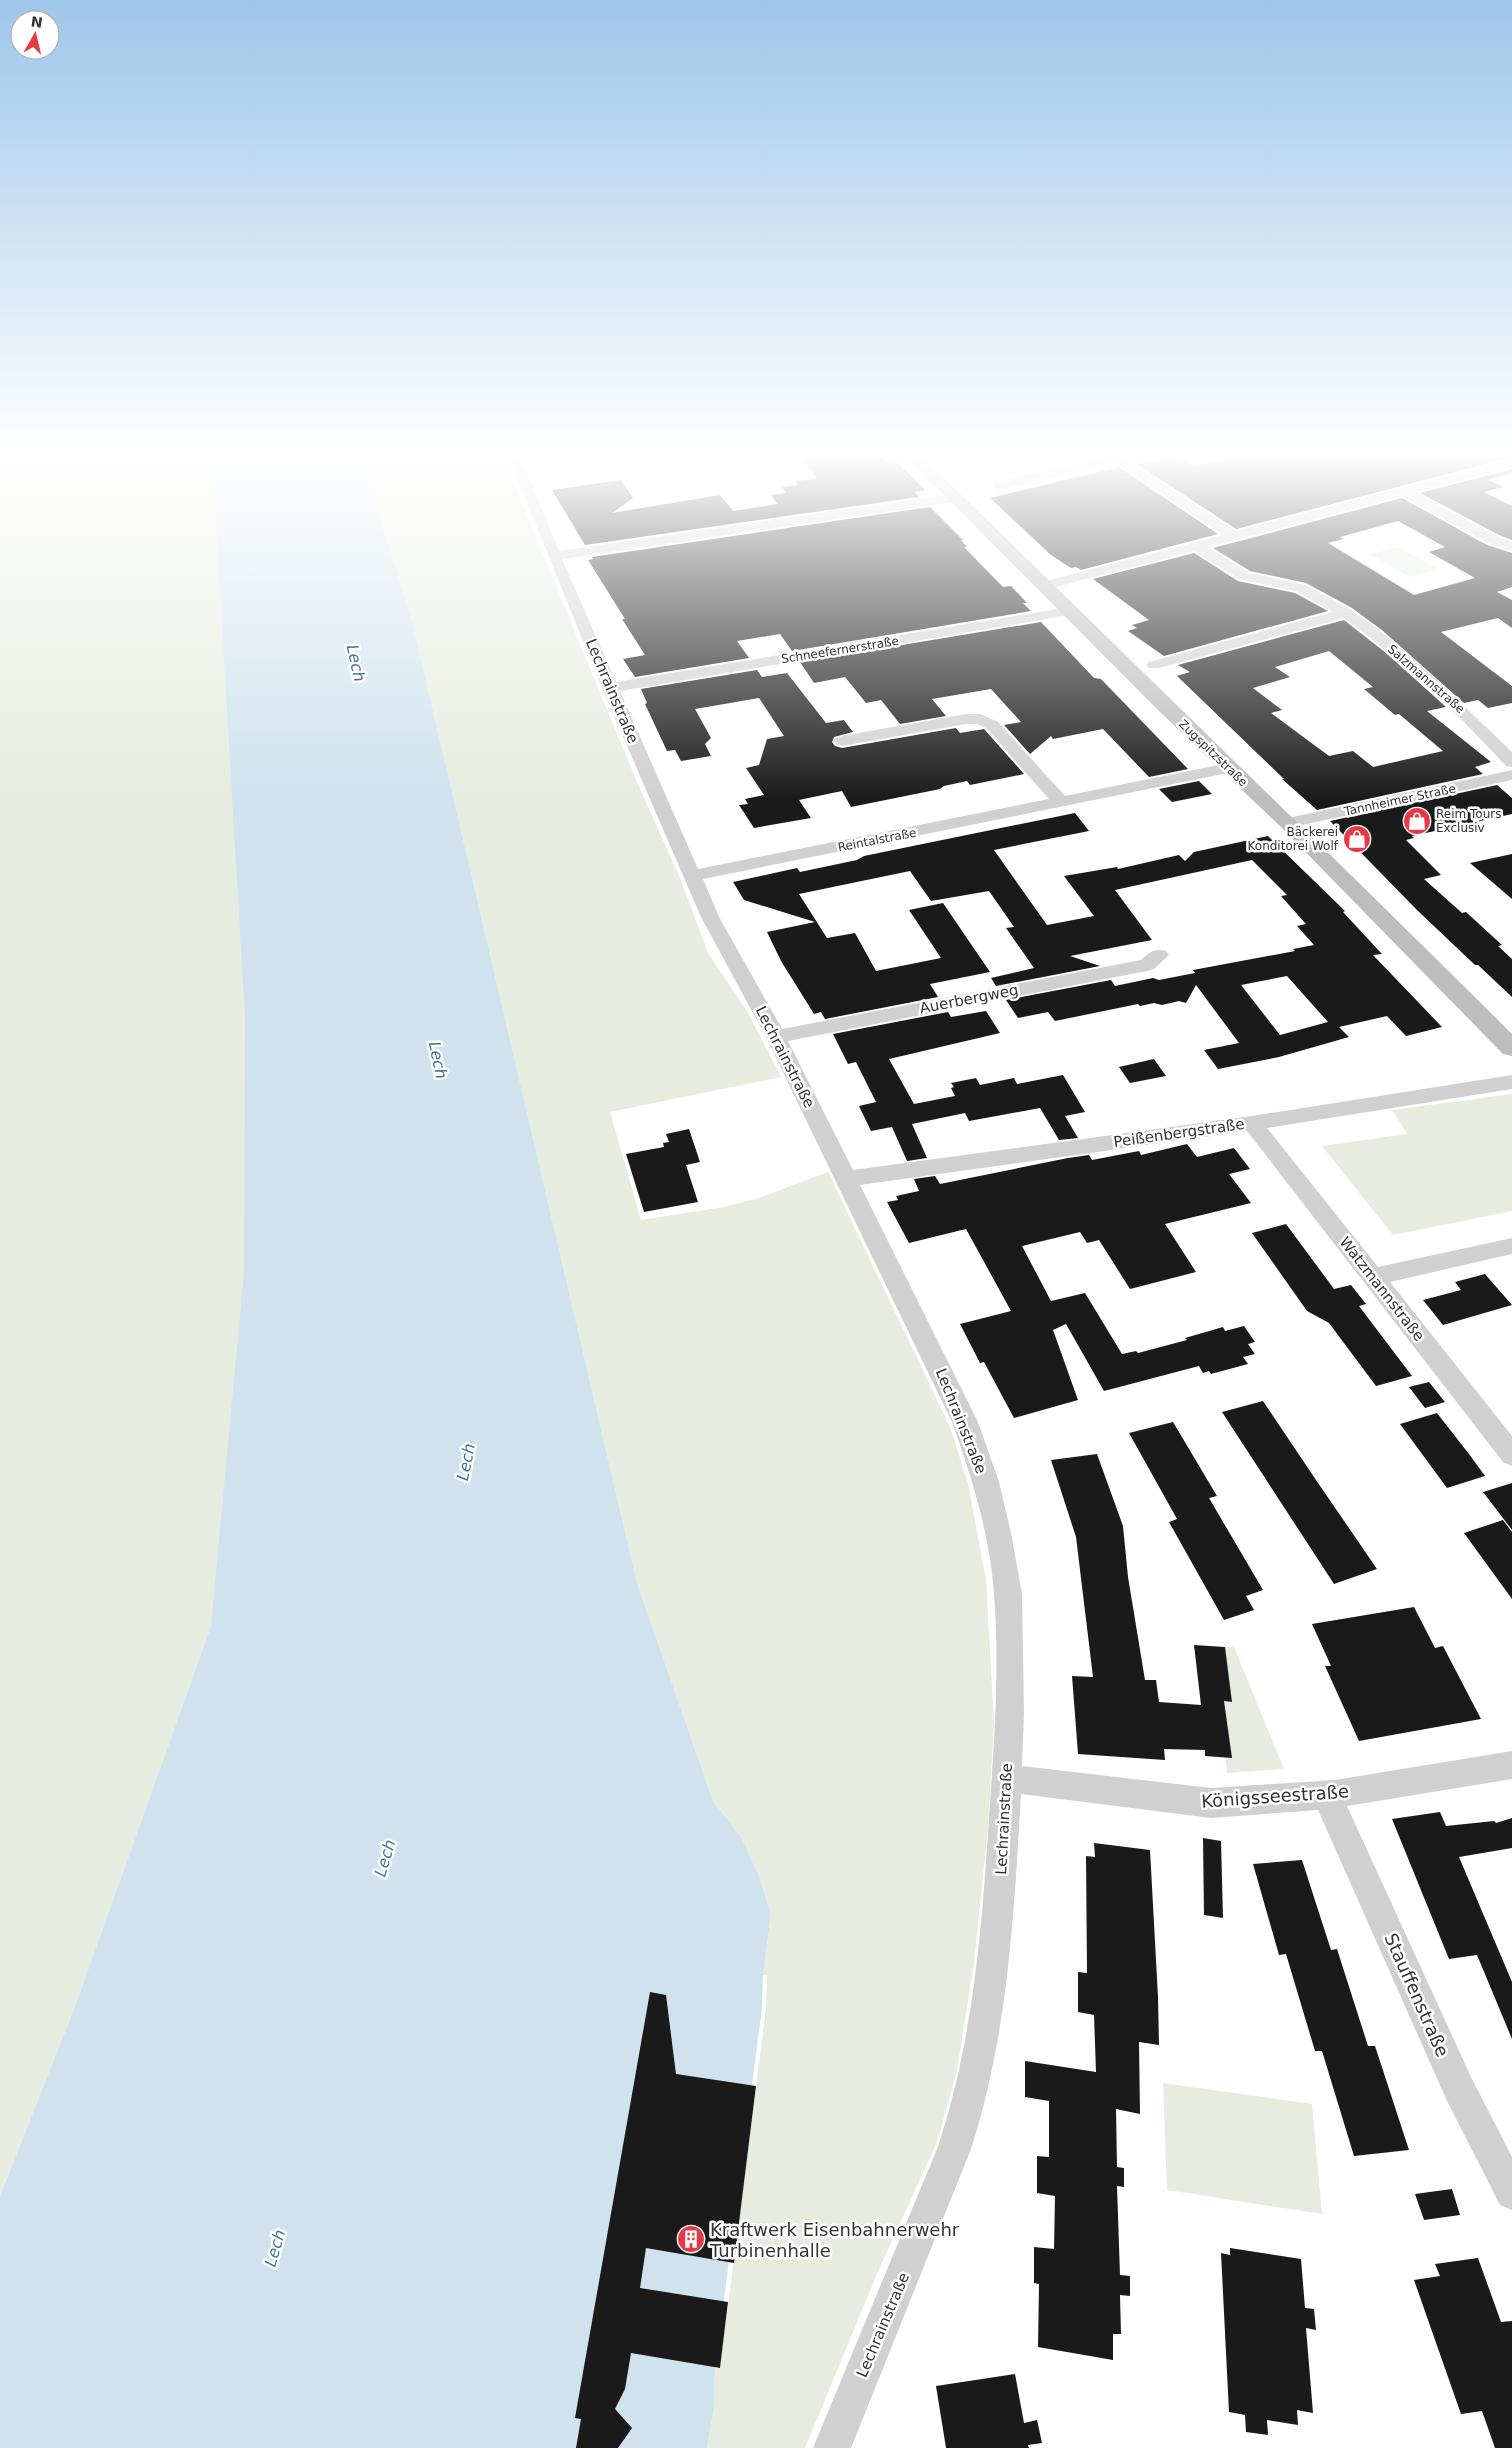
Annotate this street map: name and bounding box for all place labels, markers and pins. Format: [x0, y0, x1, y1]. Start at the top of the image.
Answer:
shop icon: Reim Tours Exclusiv [1402, 806, 1432, 836]
place label: Reim Tours Exclusiv [1436, 807, 1501, 835]
shop icon: Bäckerei Konditorei Wolf [1342, 824, 1372, 854]
place label: Bäckerei Konditorei Wolf [1248, 825, 1339, 853]
place label: Kraftwerk Eisenbahnerwehr Turbinenhalle [709, 2219, 960, 2261]
building icon: Kraftwerk Eisenbahnerwehr Turbinenhalle [676, 2224, 706, 2254]

